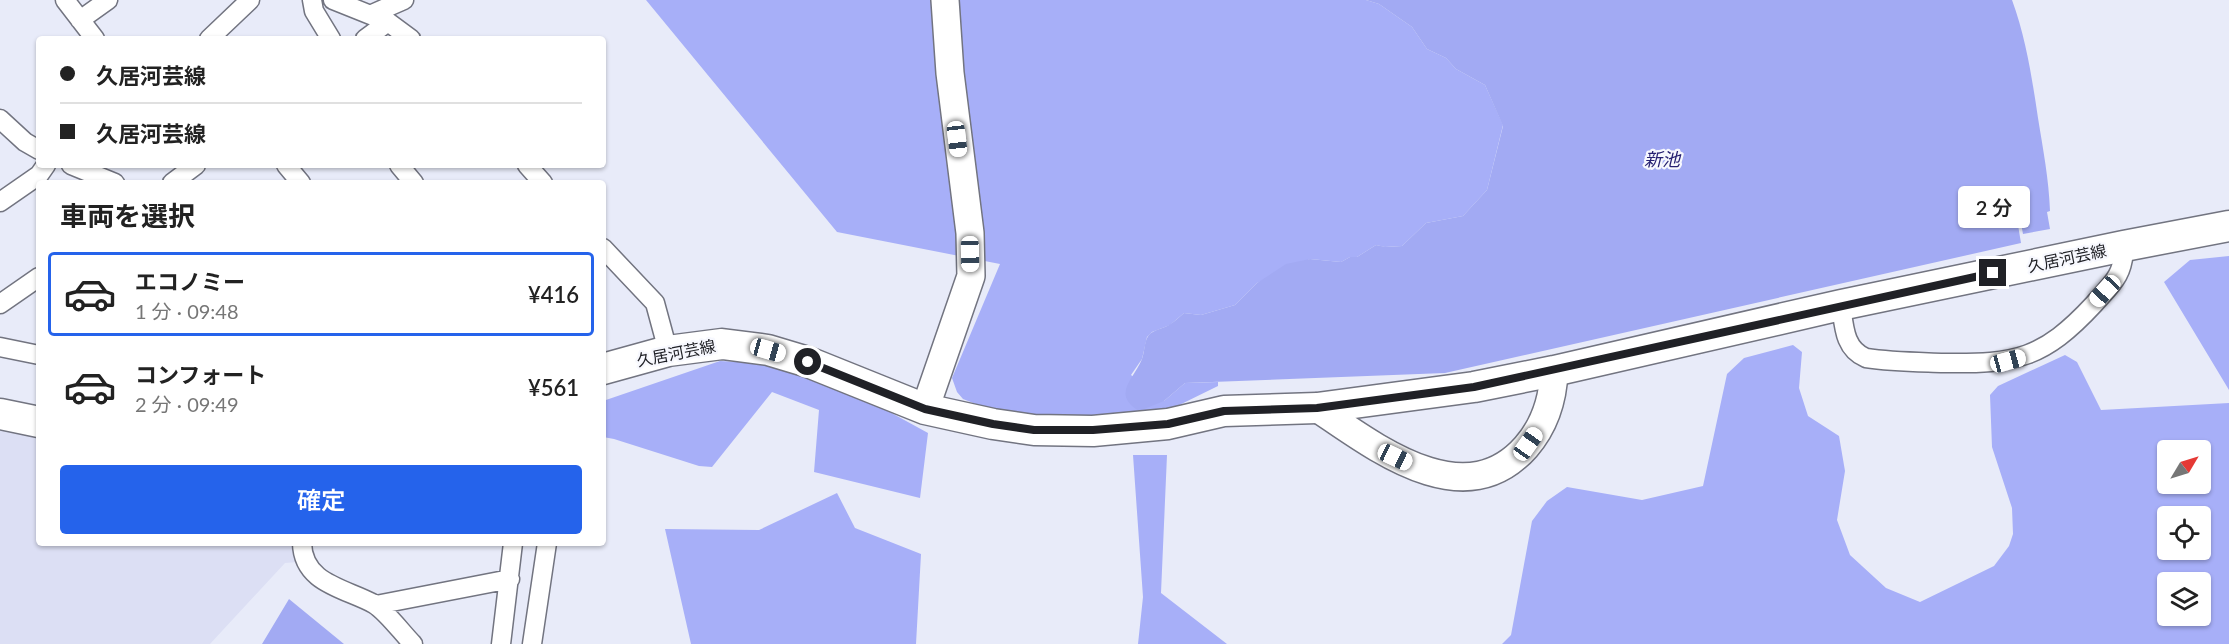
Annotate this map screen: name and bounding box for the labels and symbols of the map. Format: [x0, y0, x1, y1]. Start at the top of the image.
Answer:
car [946, 120, 968, 158]
water label: 新池 [1644, 148, 1682, 170]
callout: 2 分 [1957, 186, 2029, 228]
car [961, 236, 979, 272]
street label: 久居河芸線 [2026, 240, 2108, 275]
route end [1979, 259, 2006, 286]
car [2086, 272, 2124, 310]
street label: 久居河芸線 [635, 336, 717, 369]
car [748, 336, 788, 364]
route start [794, 348, 821, 375]
car [1988, 348, 2028, 374]
car [1510, 424, 1546, 464]
north arrow [2157, 440, 2211, 494]
car [1375, 441, 1415, 473]

